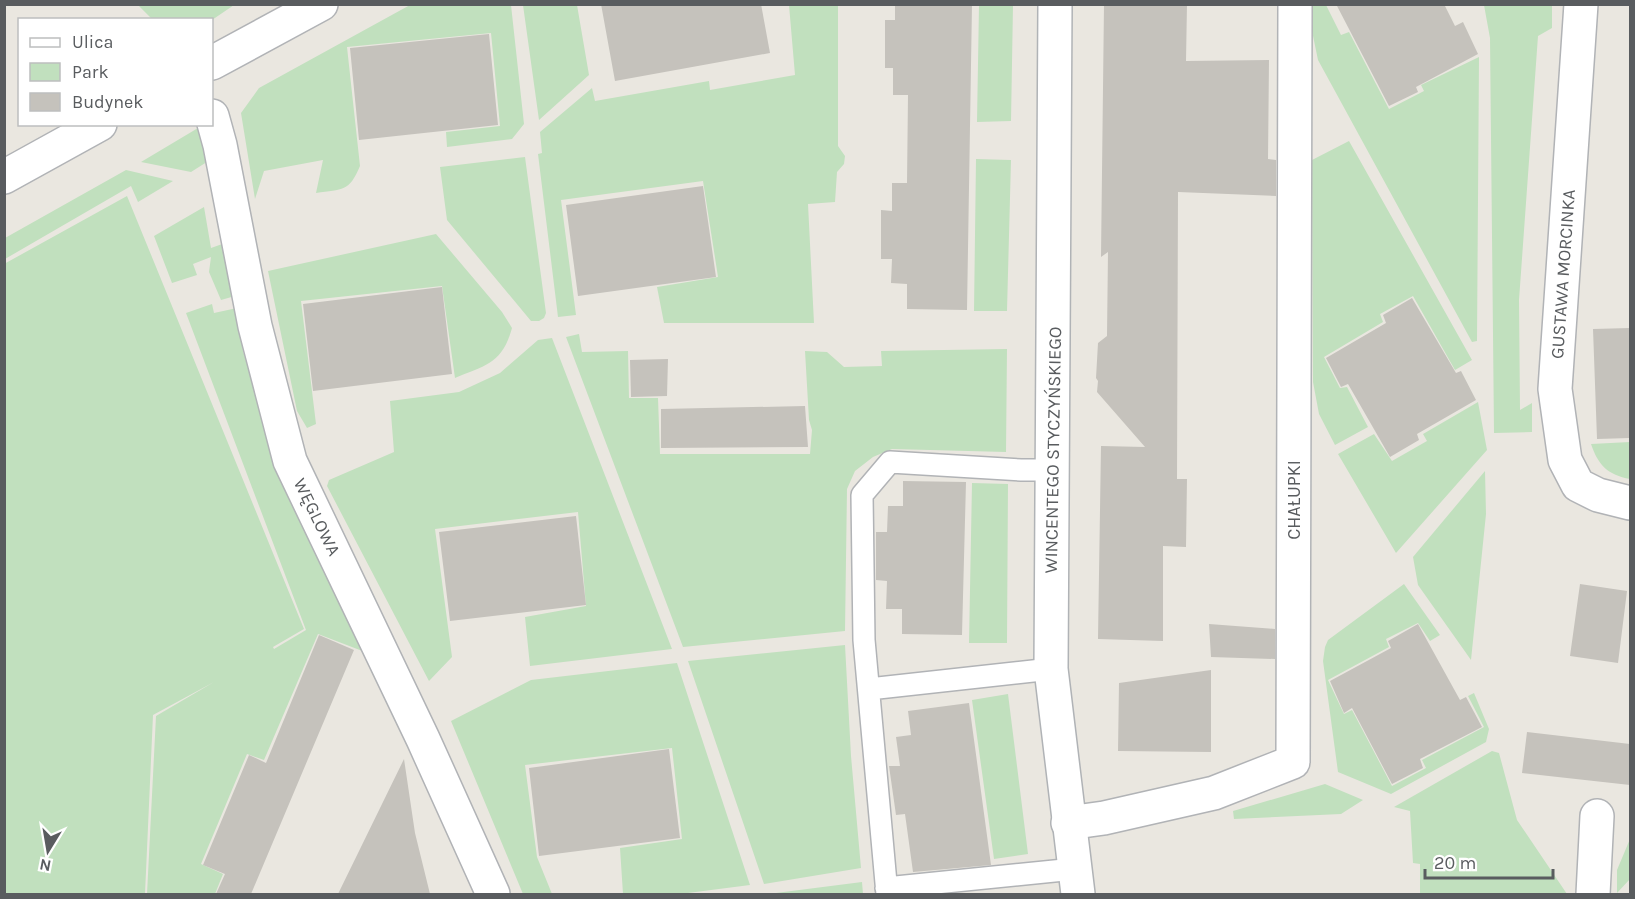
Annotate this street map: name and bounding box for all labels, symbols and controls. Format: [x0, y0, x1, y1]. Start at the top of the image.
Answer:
legend [18, 18, 213, 126]
text: Ulica [72, 31, 113, 53]
text: Park [72, 61, 109, 83]
text: Budynek [72, 91, 143, 113]
street label: GUSTAWA MORCINKA [1546, 188, 1580, 360]
street label: WINCENTEGO STYCZYŃSKIEGO [1039, 326, 1066, 574]
street label: CHAŁUPKI [1283, 460, 1305, 540]
street label: WĘGLOWA [289, 475, 345, 559]
north arrow [18, 821, 78, 881]
scale bar [1425, 842, 1552, 880]
text: 20 m [1434, 852, 1476, 874]
text: N [38, 855, 53, 876]

